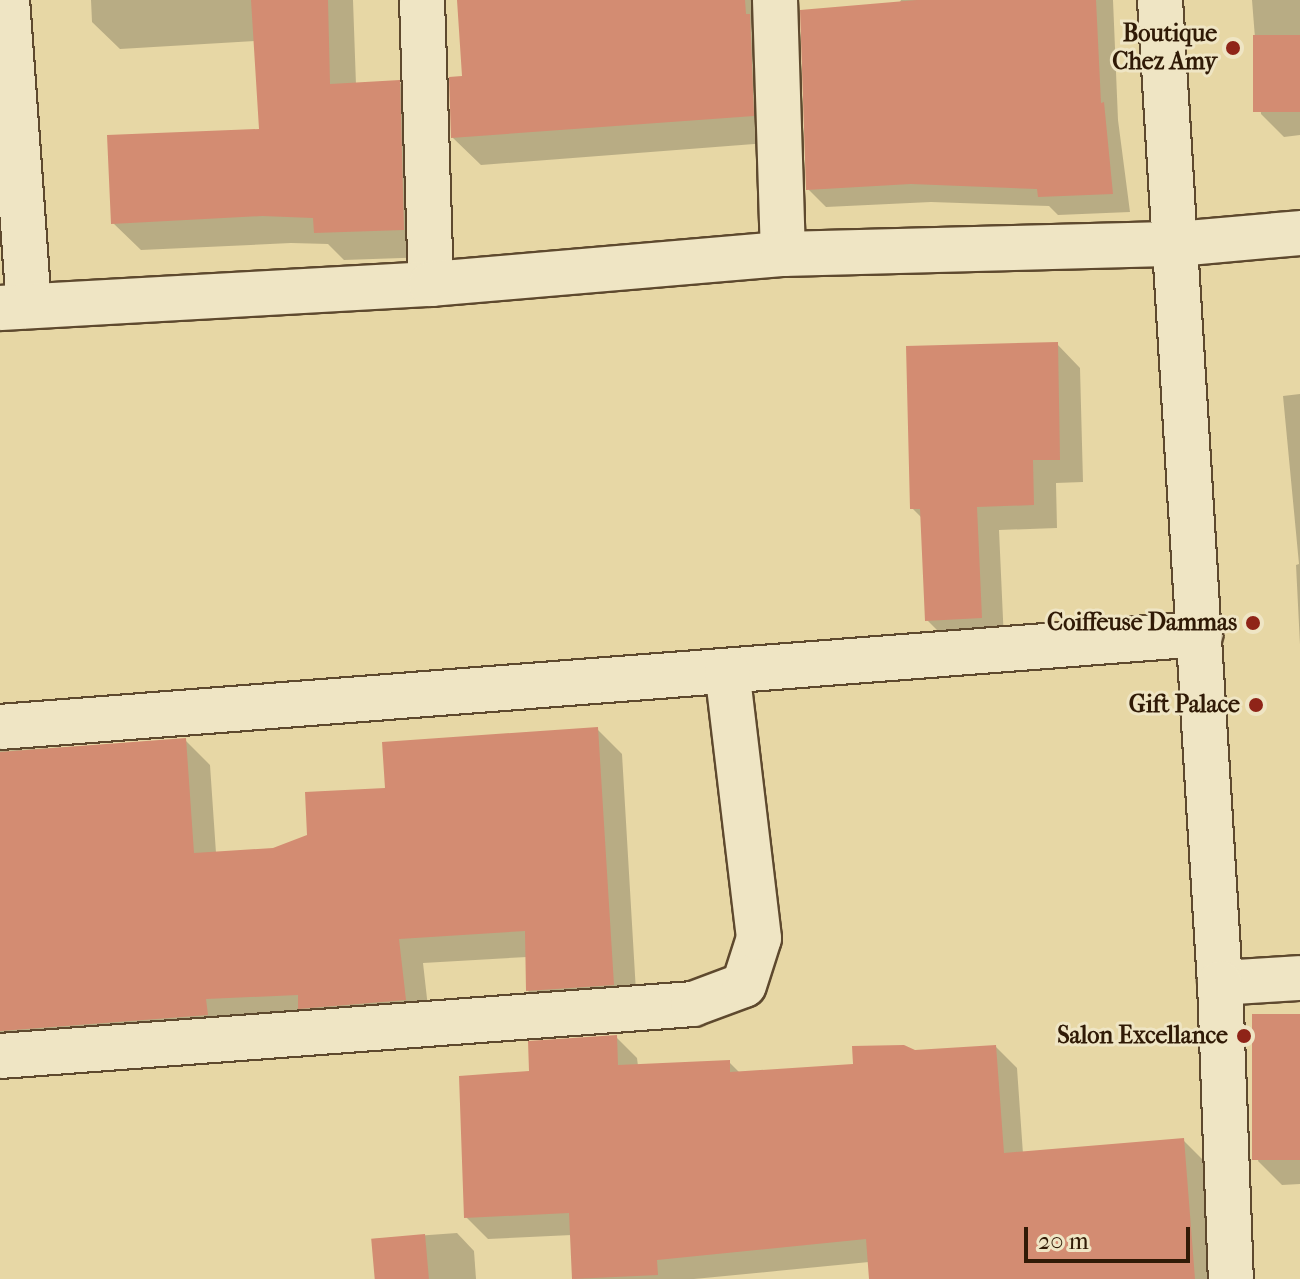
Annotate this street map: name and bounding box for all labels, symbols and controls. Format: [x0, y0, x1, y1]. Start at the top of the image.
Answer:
place label: Boutique Chez Amy [1112, 20, 1217, 76]
marker: Boutique Chez Amy [1224, 39, 1242, 57]
place label: Coiffeuse Dammas [1047, 609, 1237, 637]
marker: Coiffeuse Dammas [1244, 614, 1262, 632]
place label: Gift Palace [1129, 691, 1240, 719]
marker: Gift Palace [1247, 696, 1265, 714]
place label: Salon Excellance [1057, 1022, 1228, 1050]
marker: Salon Excellance [1235, 1027, 1253, 1045]
scale bar [1028, 1211, 1194, 1261]
text: 20 m [1038, 1227, 1089, 1255]

